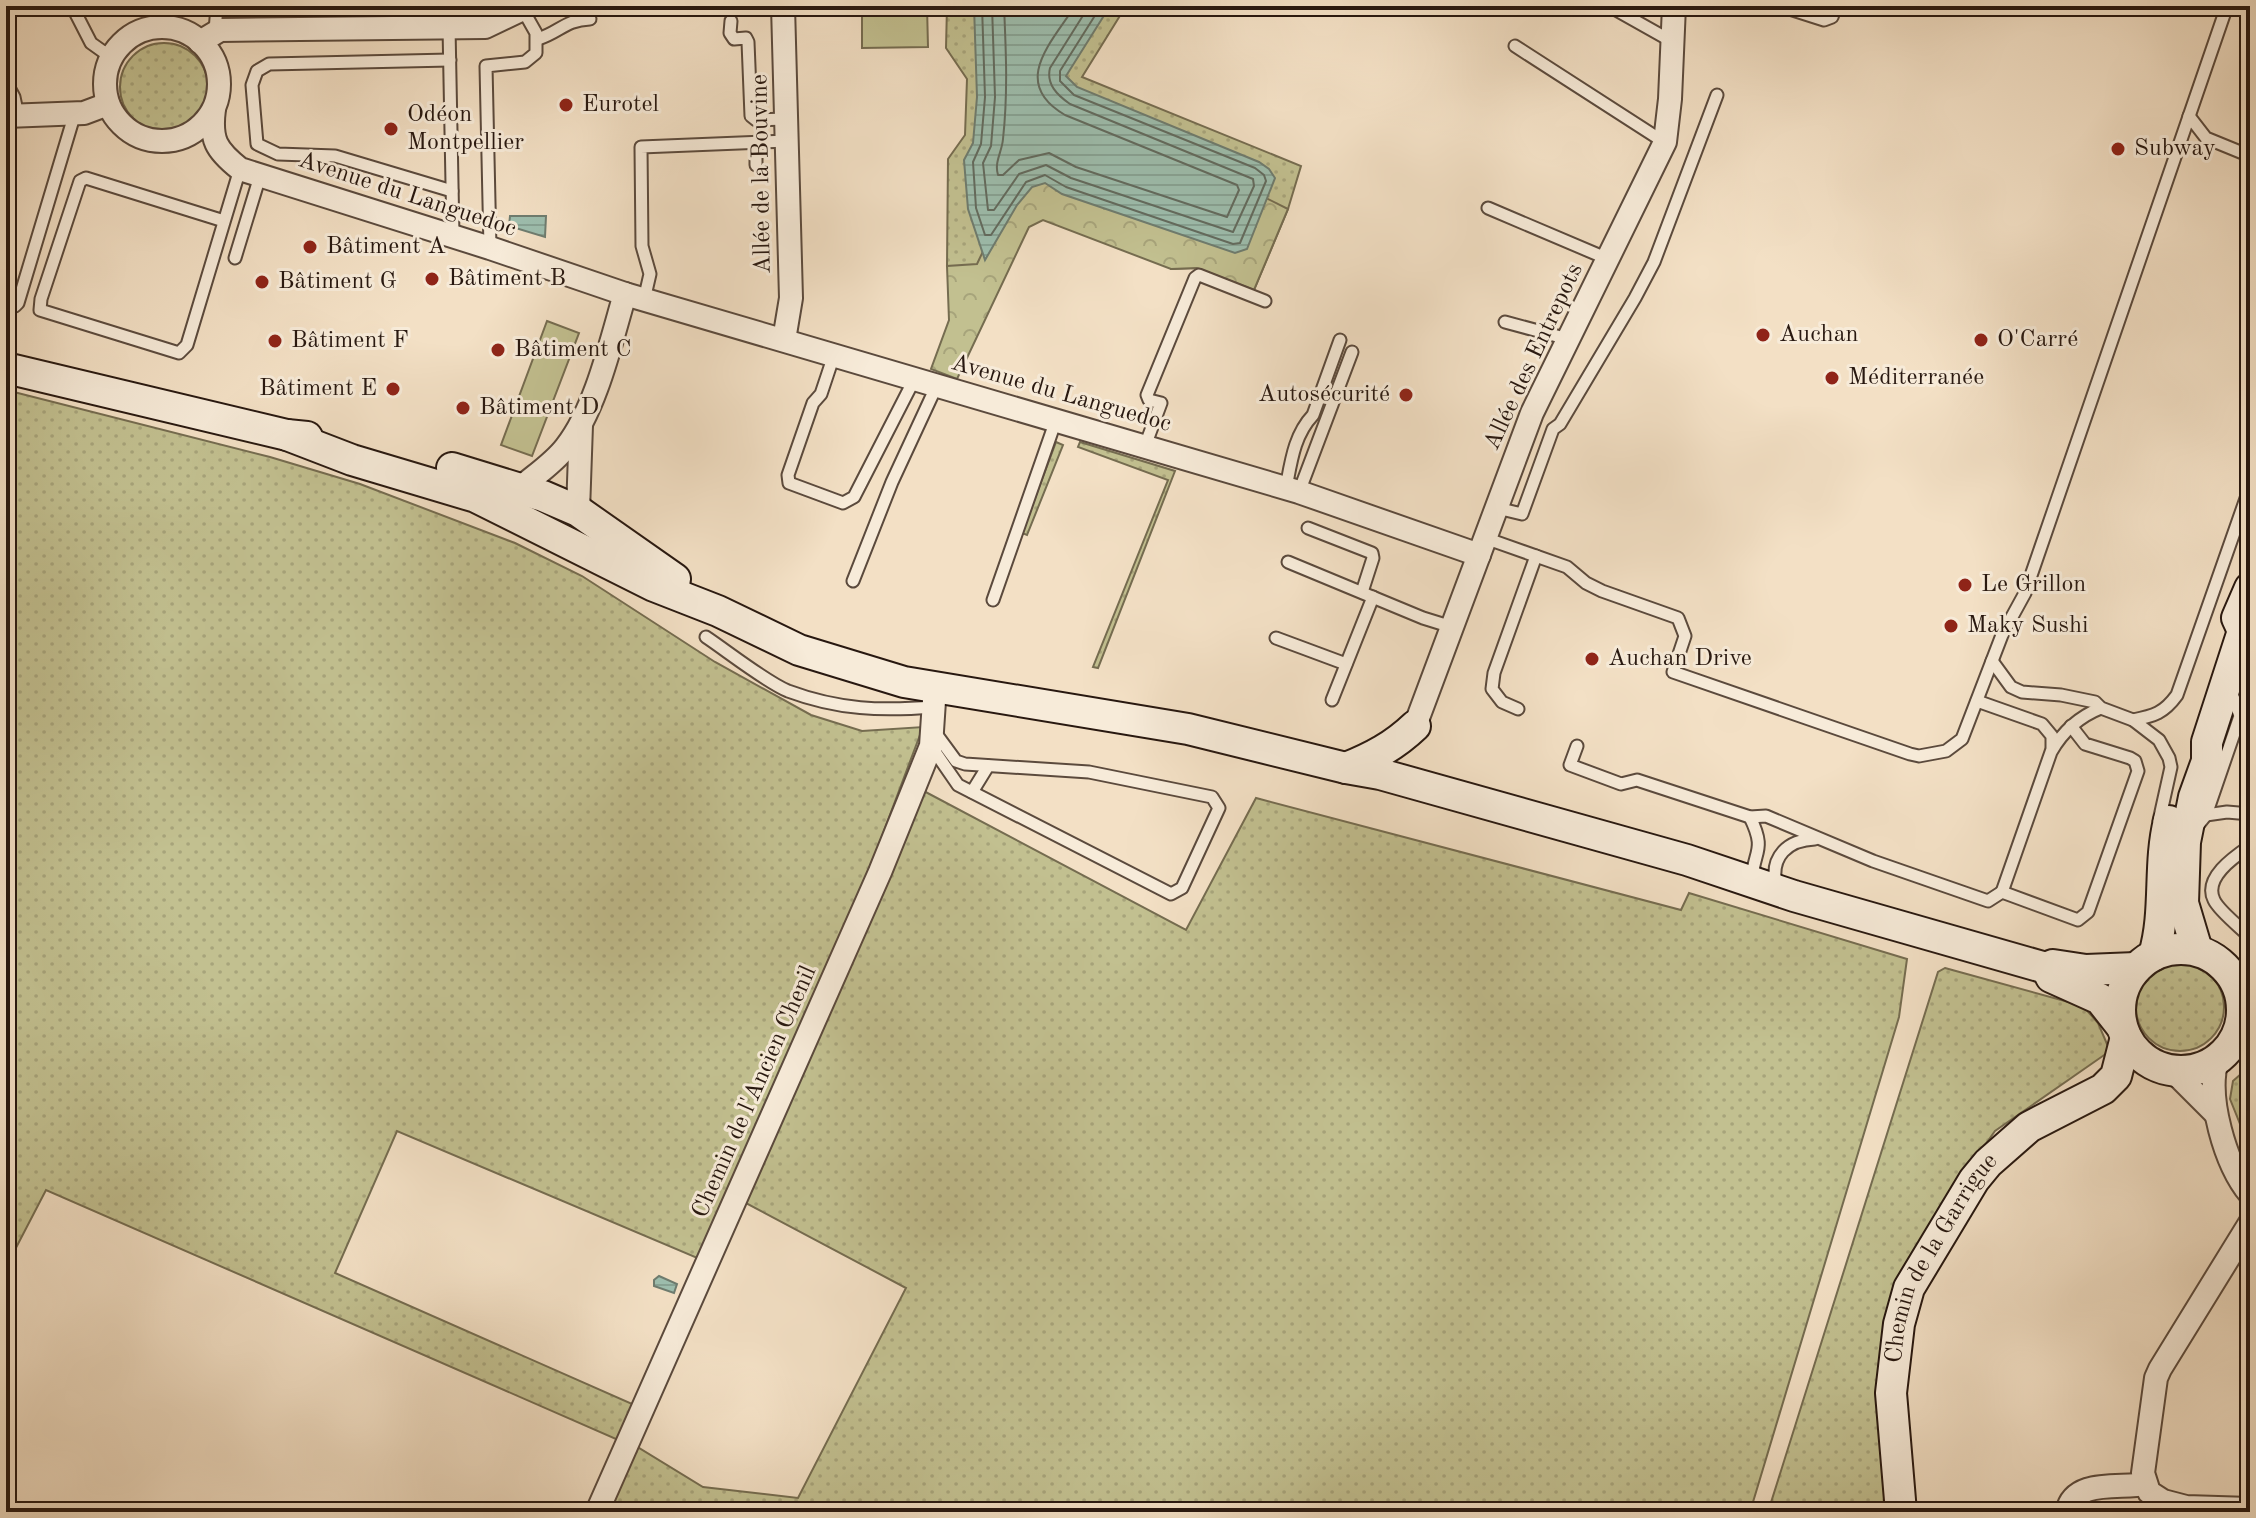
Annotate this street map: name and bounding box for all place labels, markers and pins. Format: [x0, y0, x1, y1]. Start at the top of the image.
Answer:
place label: Eurotel [582, 93, 659, 117]
marker: Eurotel [557, 96, 575, 114]
place label: Odéon Montpellier [407, 103, 524, 155]
marker: Odéon Montpellier [382, 120, 400, 138]
place label: Subway [2134, 137, 2216, 161]
marker: Subway [2109, 140, 2127, 158]
place label: Bâtiment A [326, 235, 446, 259]
marker: Bâtiment A [301, 238, 319, 256]
place label: Bâtiment B [448, 267, 566, 291]
place label: Bâtiment G [278, 270, 397, 294]
marker: Bâtiment B [423, 270, 441, 288]
marker: Bâtiment G [253, 273, 271, 291]
place label: Auchan [1779, 323, 1859, 347]
marker: Auchan [1754, 326, 1772, 344]
place label: O'Carré [1997, 328, 2078, 352]
place label: Bâtiment F [291, 329, 409, 353]
marker: O'Carré [1972, 331, 1990, 349]
marker: Bâtiment F [266, 332, 284, 350]
place label: Bâtiment C [514, 338, 632, 362]
marker: Bâtiment C [489, 341, 507, 359]
place label: Méditerranée [1848, 366, 1984, 390]
marker: Méditerranée [1823, 369, 1841, 387]
place label: Bâtiment E [259, 377, 377, 401]
marker: Bâtiment E [384, 380, 402, 398]
place label: Autosécurité [1258, 383, 1390, 407]
marker: Autosécurité [1397, 386, 1415, 404]
place label: Bâtiment D [479, 396, 599, 420]
marker: Bâtiment D [454, 399, 472, 417]
place label: Le Grillon [1981, 573, 2086, 597]
marker: Le Grillon [1956, 576, 1974, 594]
place label: Maky Sushi [1967, 614, 2089, 638]
marker: Maky Sushi [1942, 617, 1960, 635]
place label: Auchan Drive [1608, 647, 1752, 671]
marker: Auchan Drive [1583, 650, 1601, 668]

